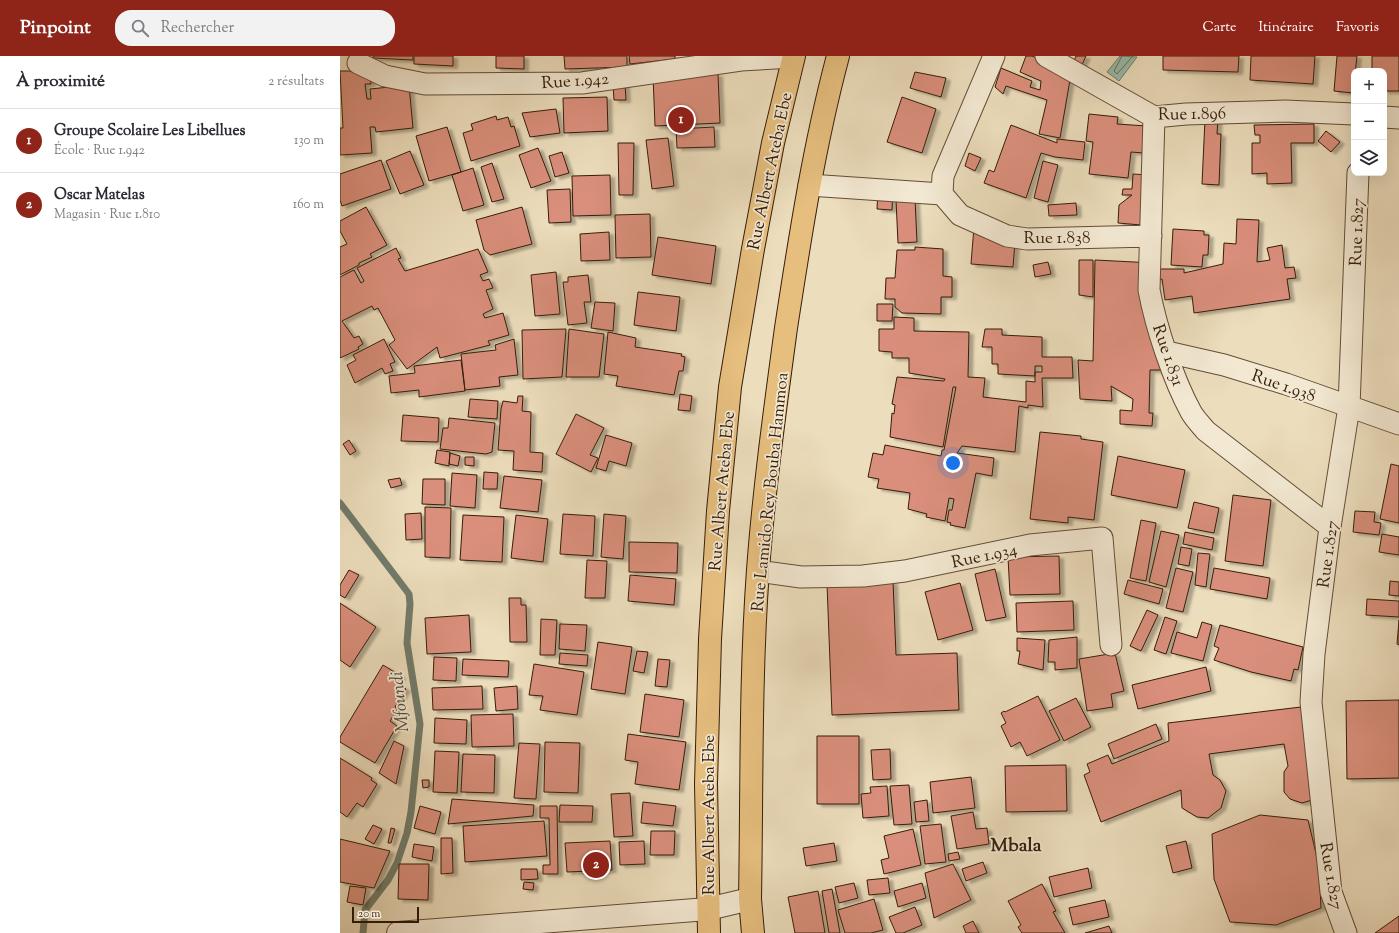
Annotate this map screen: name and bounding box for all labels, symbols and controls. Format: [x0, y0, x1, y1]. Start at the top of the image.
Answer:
search box [115, 10, 395, 46]
text: Pinpoint [20, 15, 91, 42]
icon: search [129, 17, 151, 39]
text: Rechercher [161, 18, 234, 39]
text: Carte [1203, 18, 1236, 38]
text: Itinéraire [1258, 18, 1314, 38]
text: Favoris [1336, 18, 1379, 38]
street label: Rue 1.942 [541, 68, 610, 96]
map controls [1351, 68, 1387, 176]
button: + [1351, 68, 1387, 104]
text: À proximité [16, 70, 105, 94]
text: 2 résultats [268, 73, 324, 91]
street label: Rue Albert Ateba Ebe [743, 90, 799, 252]
street label: Rue 1.896 [1158, 102, 1226, 128]
button: − [1351, 104, 1387, 140]
pin: 1 [668, 105, 694, 135]
text: Groupe Scolaire Les Libellues [54, 121, 245, 142]
text: 1 [27, 132, 31, 150]
text: 130 m [294, 132, 324, 150]
button: layers [1351, 140, 1387, 176]
text: École · Rue 1.942 [54, 142, 145, 160]
text: Oscar Matelas [54, 185, 145, 206]
text: 2 [26, 196, 32, 214]
text: 160 m [293, 196, 324, 214]
street label: Rue 1.827 [1345, 197, 1371, 266]
text: Magasin · Rue 1.810 [54, 206, 160, 224]
street label: Rue 1.838 [1024, 227, 1090, 251]
street label: Rue 1.831 [1145, 321, 1189, 390]
street label: Rue 1.938 [1248, 365, 1319, 409]
street label: Rue Lamido Rey Bouba Hammoa [746, 371, 796, 613]
street label: Rue Albert Ateba Ebe [704, 410, 742, 572]
your location [943, 453, 963, 473]
street label: Rue 1.827 [1312, 519, 1346, 590]
street label: Rue 1.934 [949, 538, 1020, 576]
water label: Mfoundi [385, 670, 417, 734]
street label: Rue Albert Ateba Ebe [698, 735, 722, 895]
district label: Mbala [991, 833, 1042, 860]
street label: Rue 1.827 [1312, 841, 1348, 912]
pin: 2 [583, 850, 609, 880]
scale bar [352, 905, 419, 924]
text: 20 m [358, 906, 380, 922]

